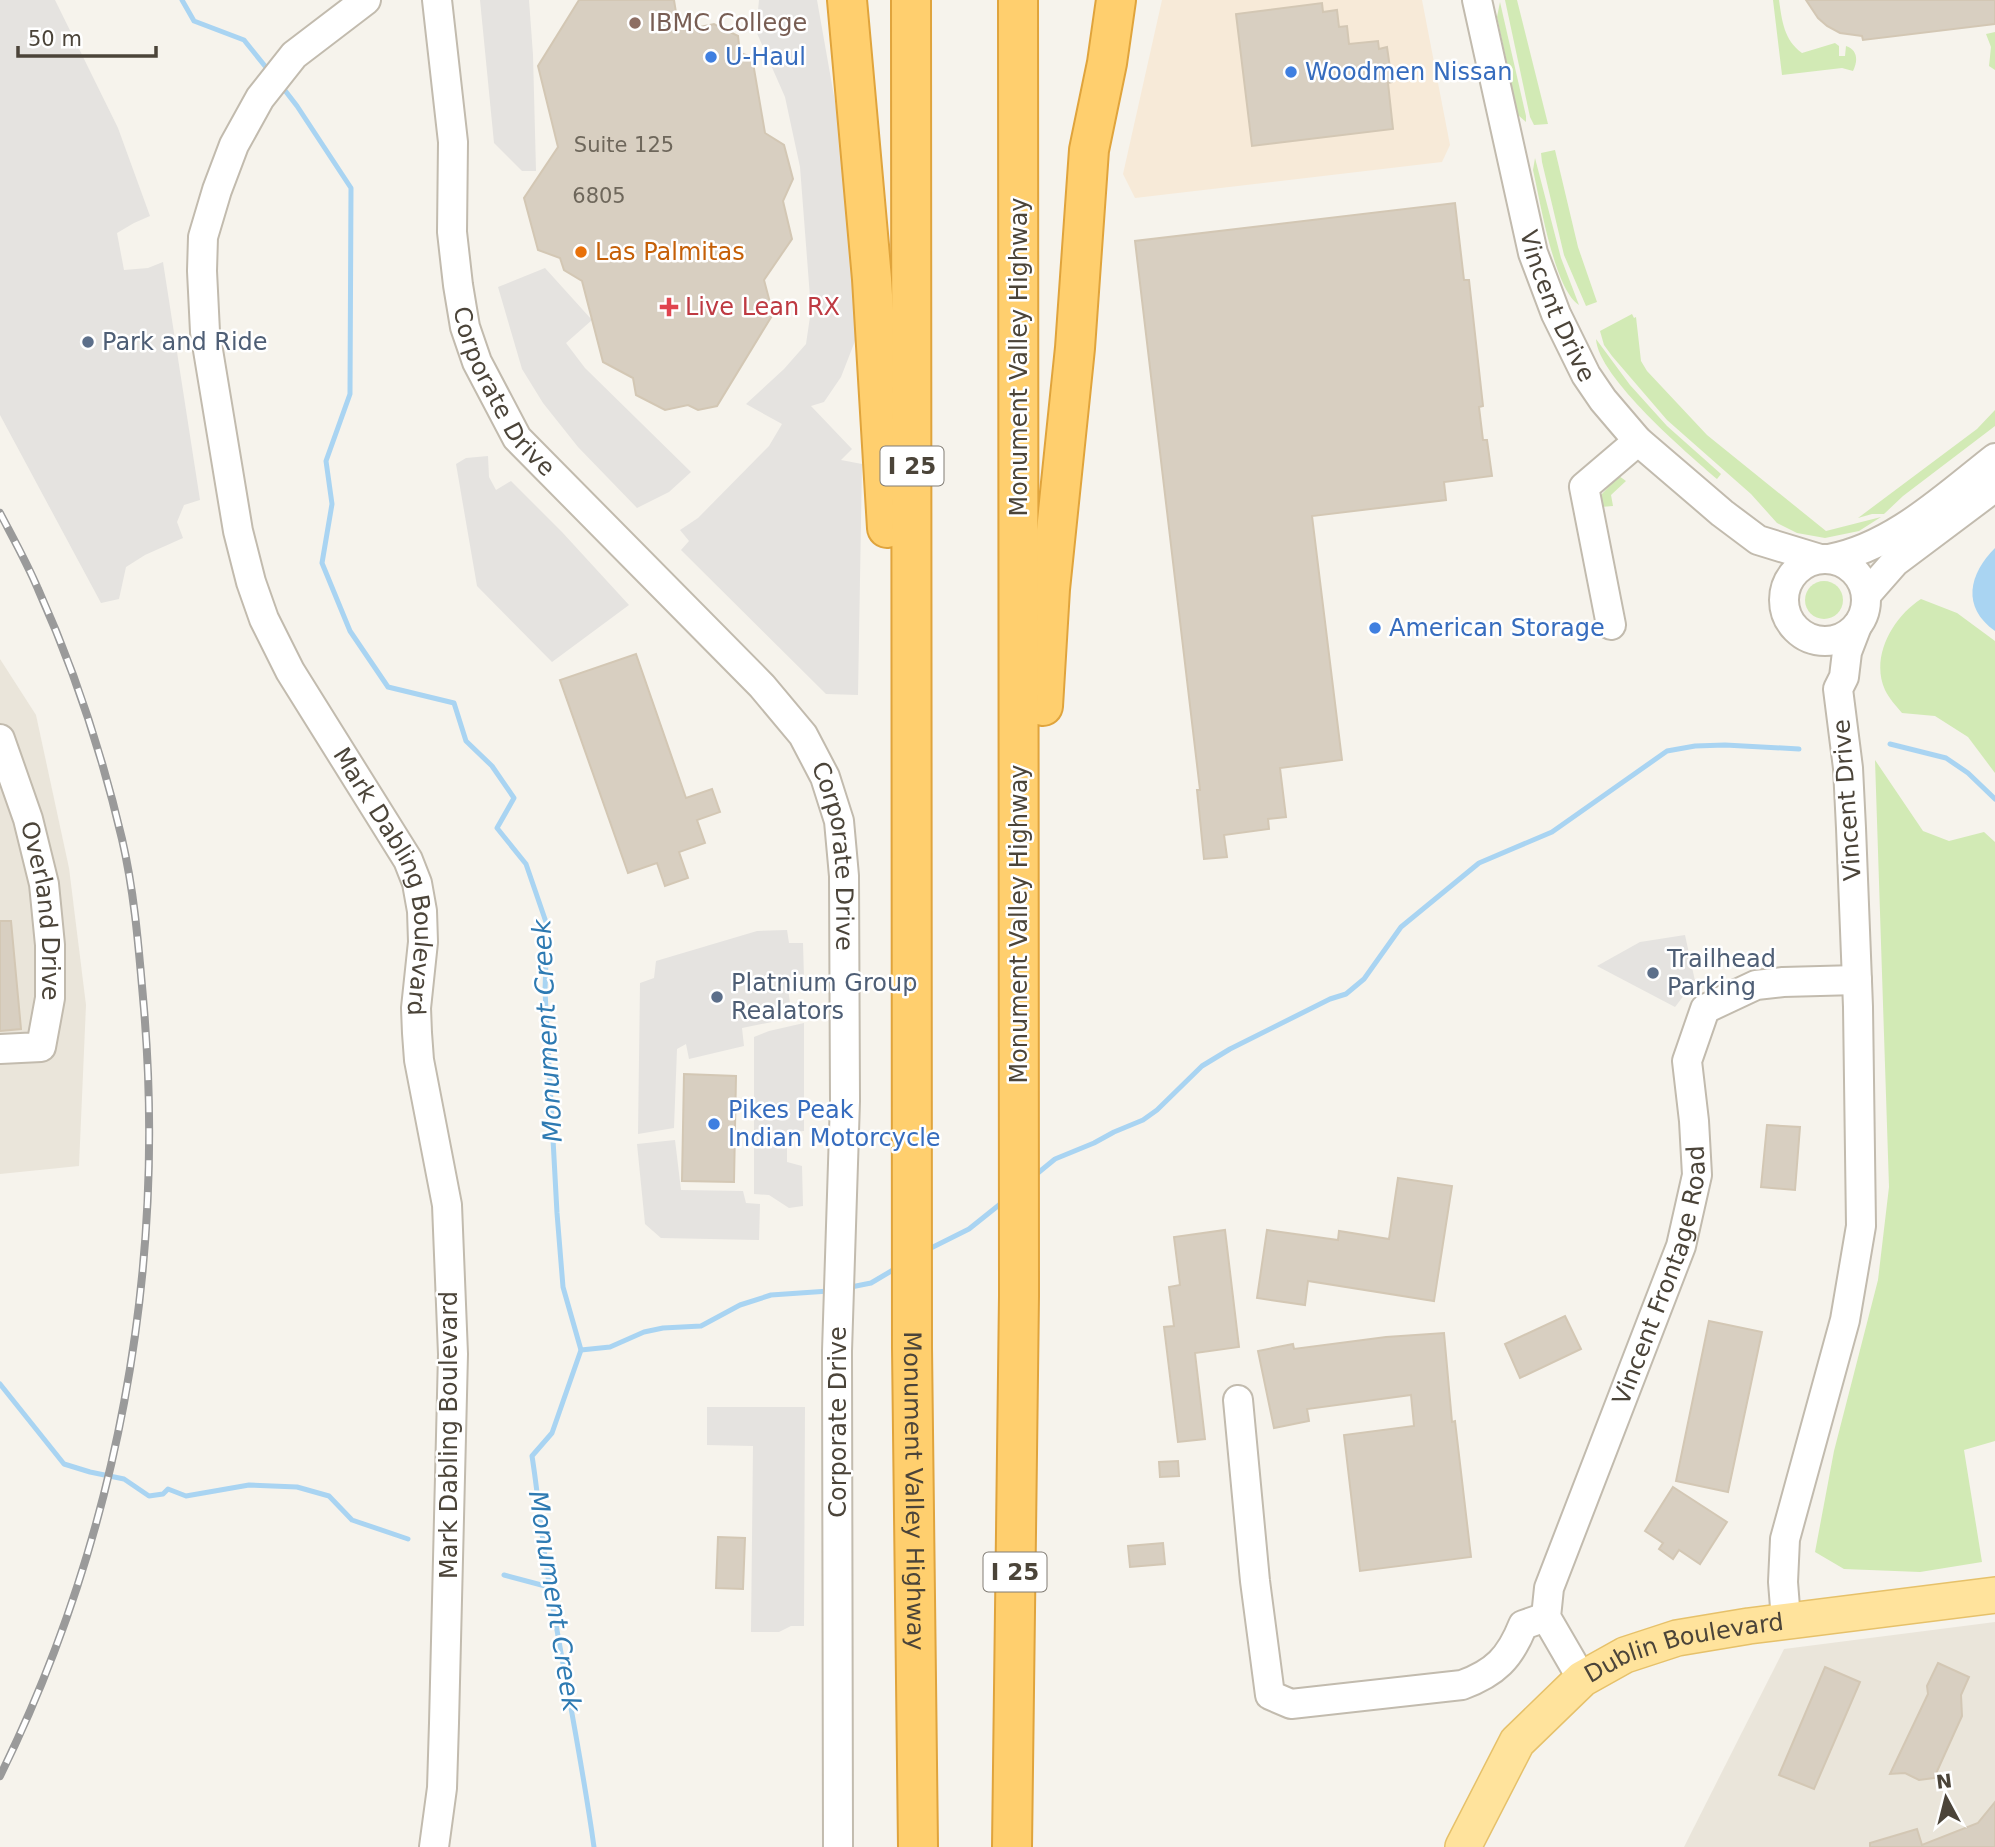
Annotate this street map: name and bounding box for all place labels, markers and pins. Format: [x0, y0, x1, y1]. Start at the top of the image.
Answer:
place label: IBMC College [649, 9, 807, 37]
marker: IBMC College [627, 15, 643, 31]
place label: U-Haul [725, 43, 806, 71]
marker: U-Haul [703, 49, 719, 65]
place label: Woodmen Nissan [1305, 58, 1512, 86]
marker: Woodmen Nissan [1283, 64, 1299, 80]
place label: Las Palmitas [595, 238, 745, 266]
marker: Las Palmitas [573, 244, 589, 260]
place label: Live Lean RX [685, 293, 840, 321]
marker: Live Lean RX [659, 297, 679, 317]
place label: Park and Ride [102, 328, 268, 356]
marker: Park and Ride [80, 334, 96, 350]
place label: American Storage [1389, 614, 1605, 642]
marker: American Storage [1367, 620, 1383, 636]
place label: Trailhead Parking [1666, 945, 1776, 1001]
marker: Trailhead Parking [1645, 965, 1661, 981]
place label: Platnium Group Realators [731, 969, 917, 1025]
marker: Platnium Group Realators [709, 989, 725, 1005]
place label: Pikes Peak Indian Motorcycle [728, 1096, 941, 1152]
marker: Pikes Peak Indian Motorcycle [706, 1116, 722, 1132]

